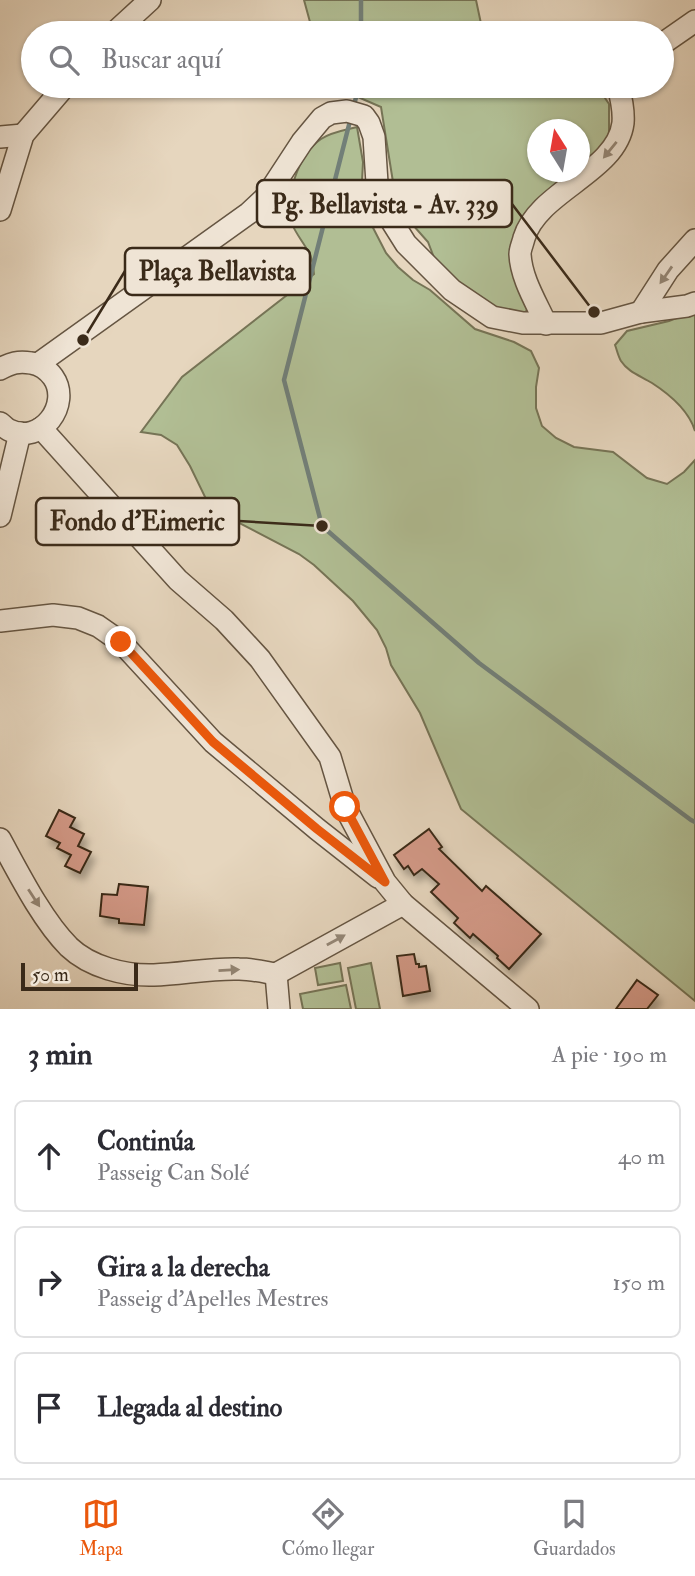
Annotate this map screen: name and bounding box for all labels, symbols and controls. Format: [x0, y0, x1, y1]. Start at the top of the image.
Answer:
search box [21, 21, 674, 98]
icon: search [45, 41, 83, 79]
text: Buscar aquí [101, 44, 221, 76]
north arrow [527, 119, 590, 182]
one-way arrow [603, 141, 618, 158]
callout: Pg. Bellavista - Av. 339 [257, 180, 512, 227]
text: Pg. Bellavista - Av. 339 [271, 189, 499, 222]
callout: Plaça Bellavista [125, 248, 310, 295]
text: Plaça Bellavista [139, 256, 297, 288]
one-way arrow [659, 266, 673, 284]
callout: Fondo d'Eimeric [36, 498, 239, 545]
text: Fondo d'Eimeric [49, 506, 225, 538]
route end [105, 626, 136, 657]
route start [329, 791, 360, 822]
one-way arrow [27, 888, 40, 908]
one-way arrow [326, 934, 346, 946]
scale bar [21, 960, 138, 992]
text: 50 m [32, 963, 69, 987]
one-way arrow [219, 964, 241, 975]
text: 3 min [28, 1036, 93, 1073]
text: A pie · 190 m [552, 1040, 667, 1069]
text: Continúa [97, 1126, 195, 1158]
icon: ahead [30, 1137, 68, 1175]
text: 40 m [618, 1142, 665, 1171]
text: Passeig Can Solé [97, 1158, 249, 1187]
text: Gira a la derecha [97, 1252, 270, 1284]
icon: right [30, 1263, 68, 1301]
text: 150 m [612, 1268, 665, 1297]
text: Passeig d'Apel·les Mestres [97, 1284, 328, 1313]
icon: arrive [30, 1389, 68, 1427]
text: Llegada al destino [97, 1392, 282, 1424]
tab: Mapa [79, 1495, 123, 1561]
tab: Cómo llegar [281, 1495, 374, 1561]
tab: Guardados [533, 1495, 616, 1561]

